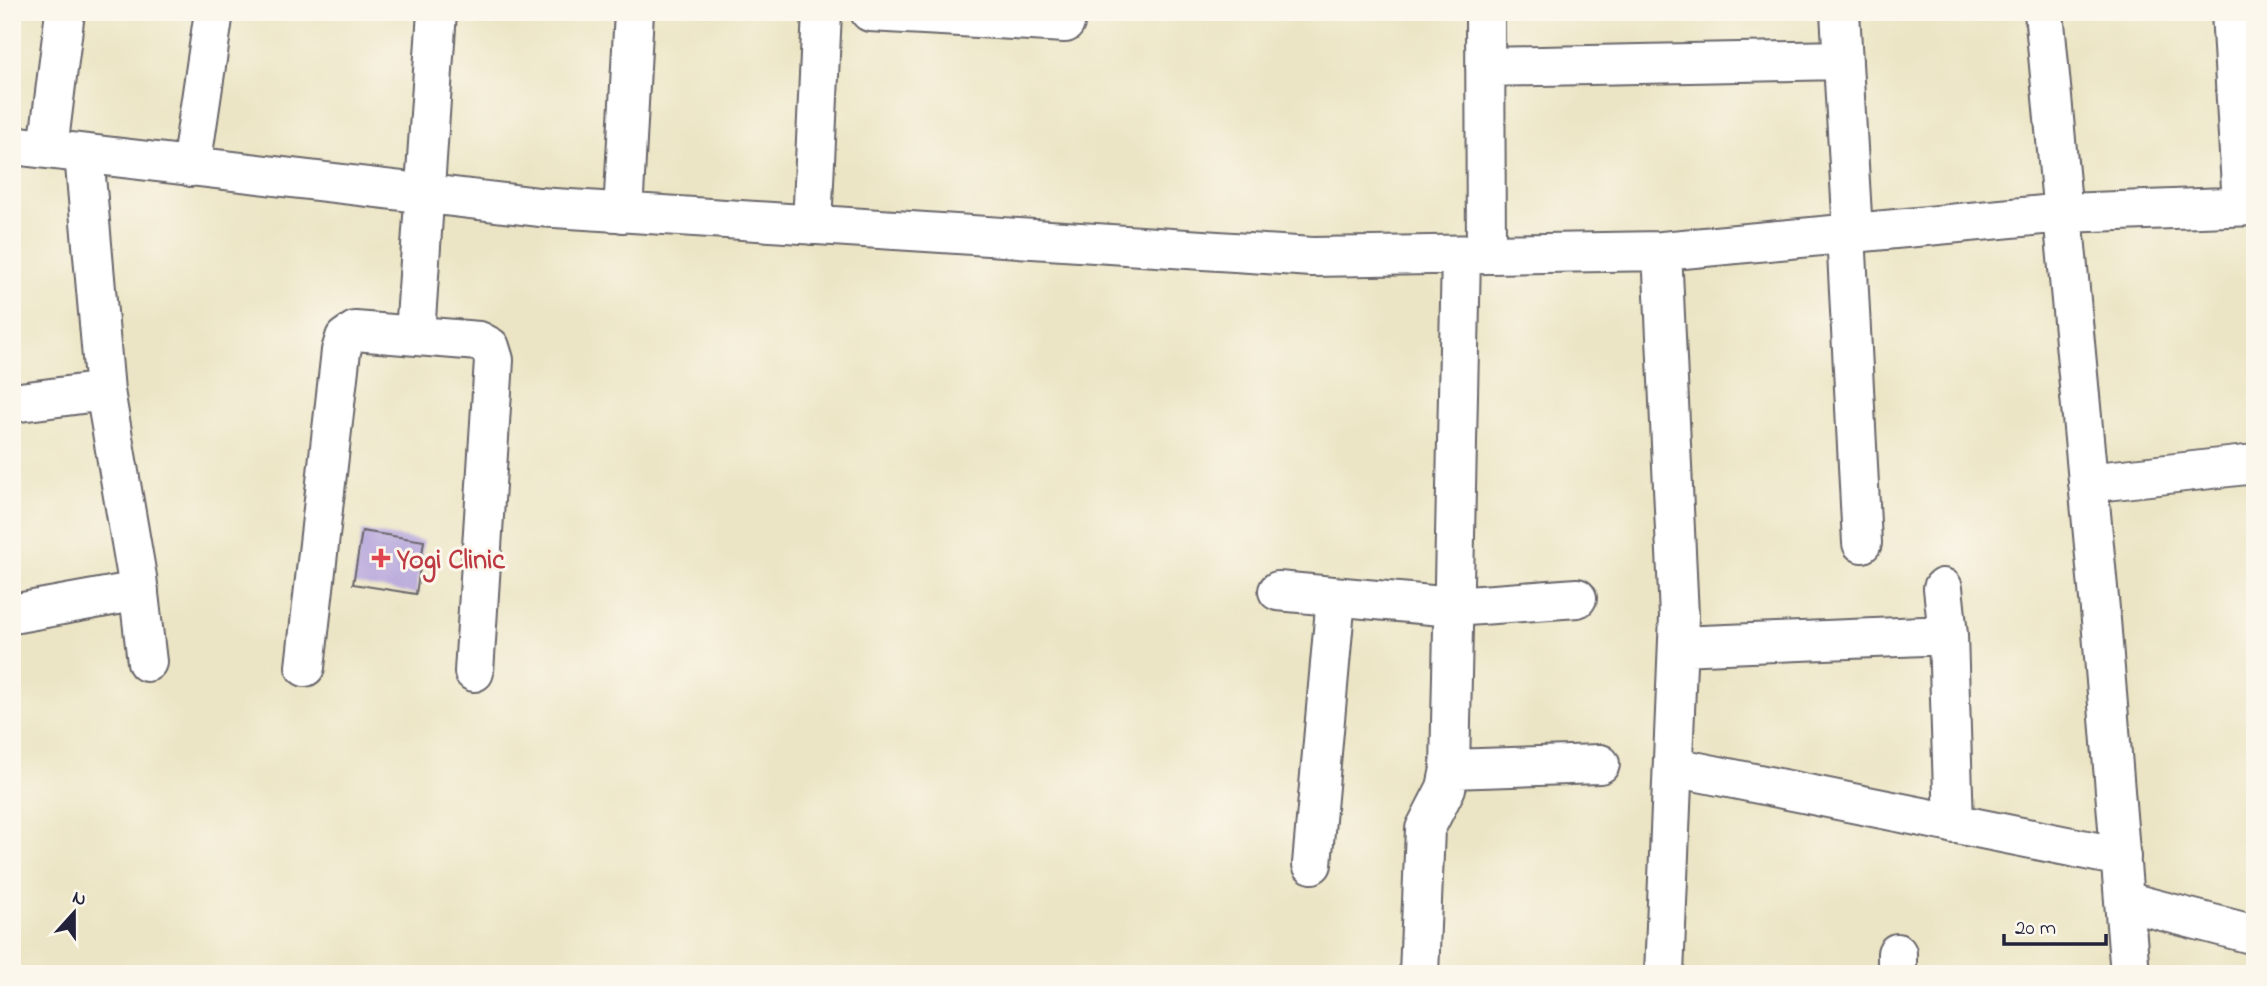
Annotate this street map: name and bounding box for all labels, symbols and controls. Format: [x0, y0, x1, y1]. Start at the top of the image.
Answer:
place label: Yogi Clinic [396, 541, 505, 583]
marker: Yogi Clinic [371, 548, 391, 568]
north arrow [38, 878, 108, 948]
text: N [68, 885, 90, 914]
scale bar [2004, 902, 2106, 946]
text: 20 m [2015, 914, 2056, 944]

